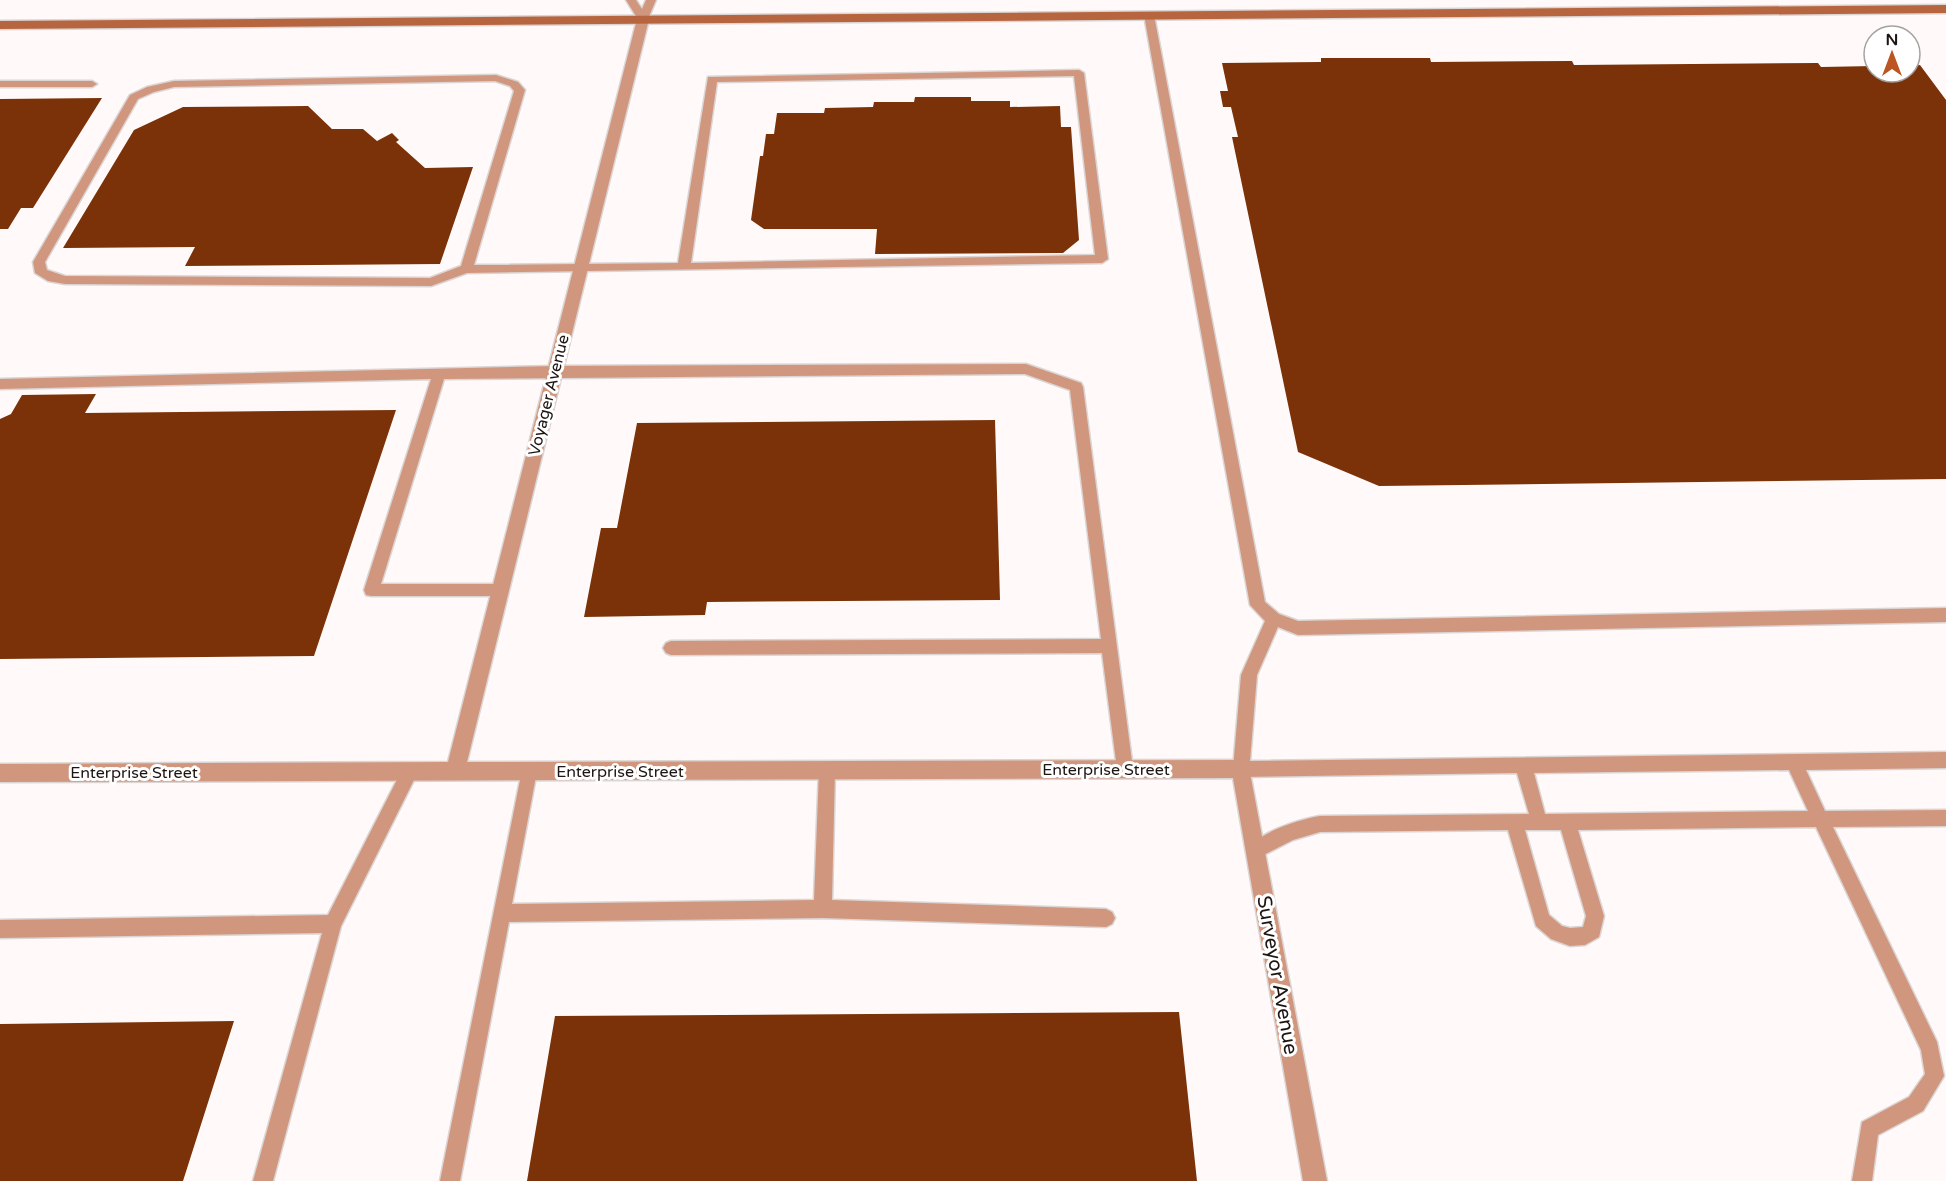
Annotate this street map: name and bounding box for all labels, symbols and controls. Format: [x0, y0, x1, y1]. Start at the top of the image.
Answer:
north arrow [1862, 24, 1922, 84]
text: N [1886, 30, 1898, 50]
street label: Voyager Avenue [524, 333, 574, 458]
street label: Enterprise Street [1042, 760, 1170, 780]
street label: Enterprise Street [556, 762, 684, 782]
street label: Enterprise Street [70, 763, 198, 783]
street label: Surveyor Avenue [1251, 894, 1303, 1056]

